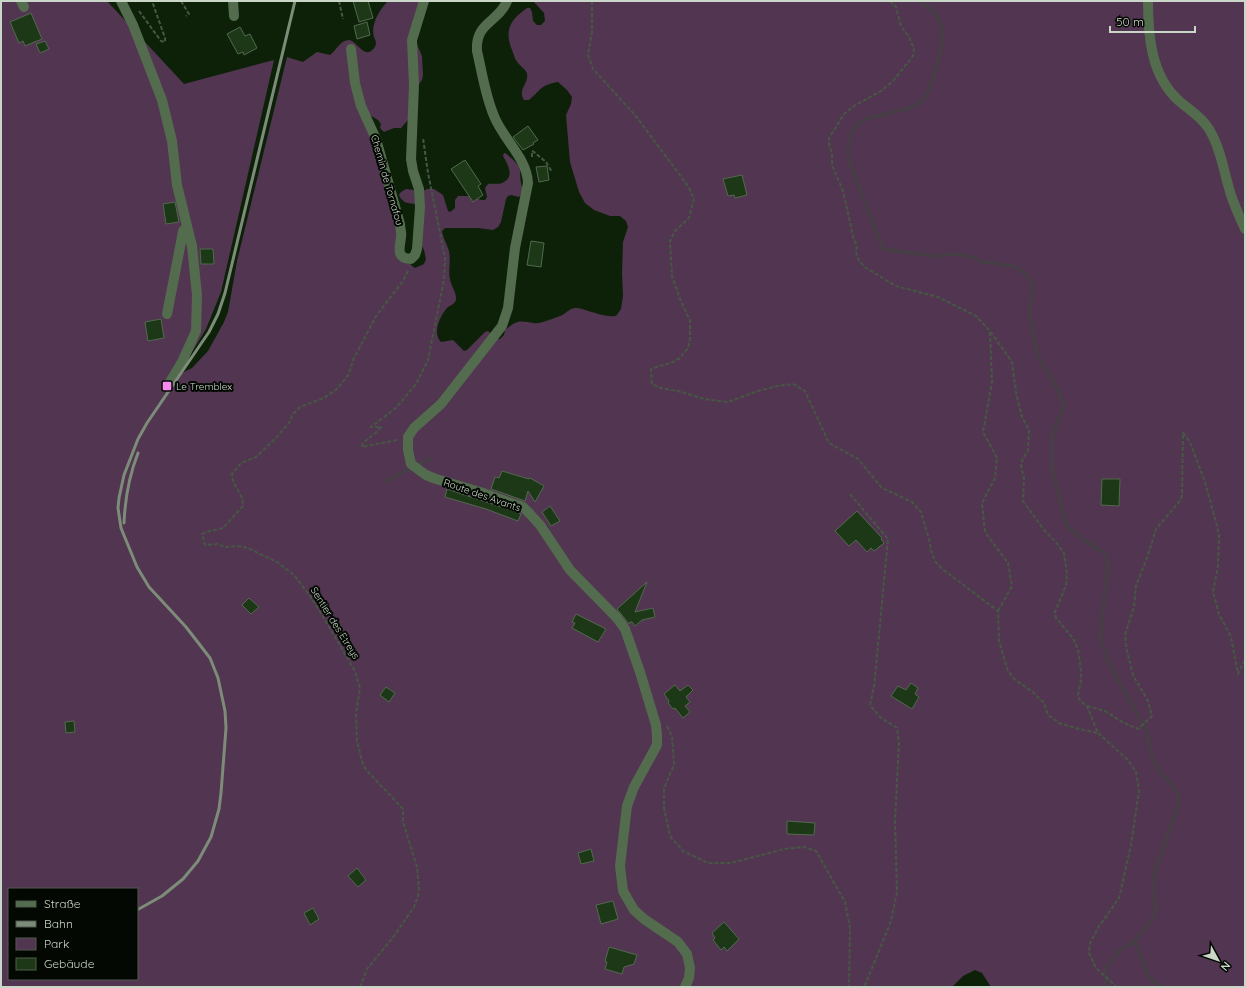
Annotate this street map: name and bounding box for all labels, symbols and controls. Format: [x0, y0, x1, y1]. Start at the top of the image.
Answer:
scale bar [1110, 8, 1195, 34]
text: 50 m [1116, 14, 1144, 29]
street label: Chemin de Tornafou [368, 133, 406, 227]
marker: Le Tremblex [161, 380, 173, 392]
place label: Le Tremblex [176, 380, 232, 393]
street label: Route des Avants [442, 476, 523, 514]
street label: Sentier des Etreys [308, 585, 363, 662]
legend [8, 888, 138, 980]
text: Straße [44, 896, 81, 911]
text: Bahn [44, 916, 73, 931]
text: Park [44, 936, 69, 951]
north arrow [1198, 940, 1238, 980]
text: Gebäude [44, 956, 95, 971]
text: N [1218, 959, 1234, 974]

